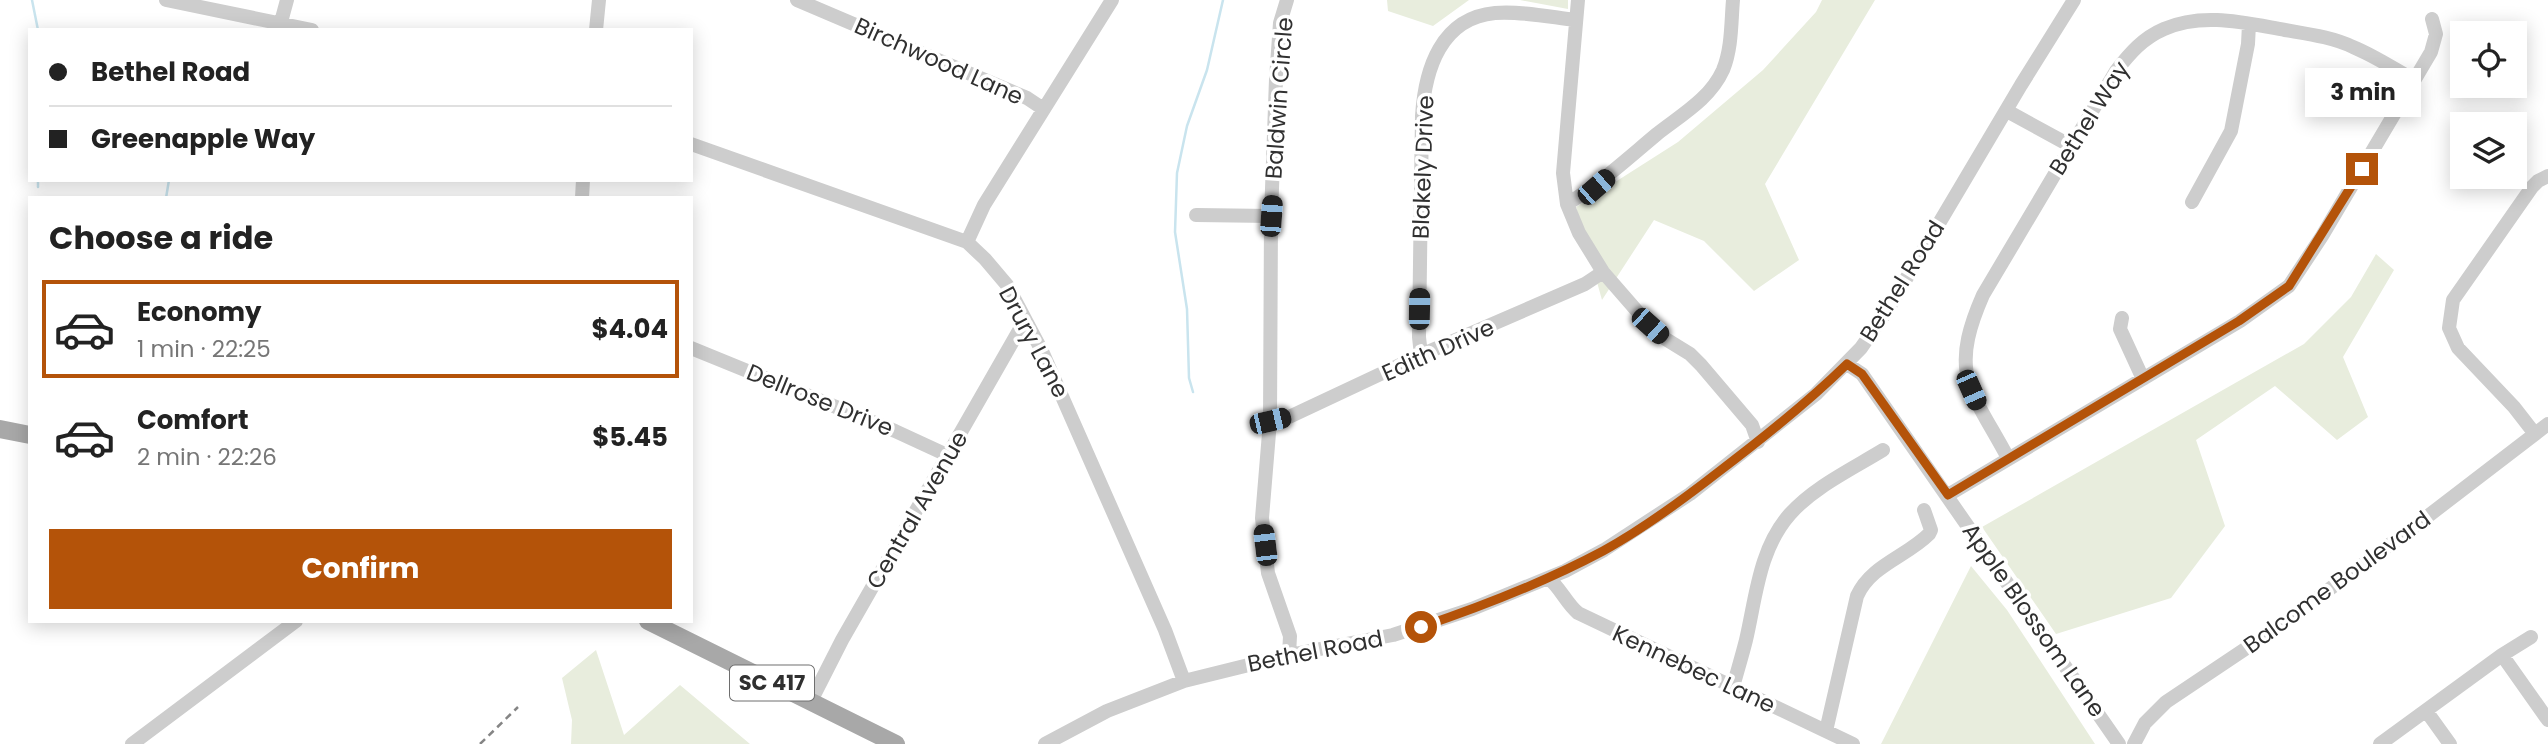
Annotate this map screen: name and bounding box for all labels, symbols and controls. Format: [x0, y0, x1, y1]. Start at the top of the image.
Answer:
street label: Birchwood Lane [850, 9, 1028, 113]
street label: Baldwin Circle [1257, 16, 1301, 180]
map controls [2450, 21, 2527, 189]
button: locate [2450, 21, 2527, 98]
text: Bethel Road [91, 54, 250, 90]
street label: Bethel Way [2041, 55, 2137, 181]
callout: 3 min [2304, 68, 2420, 116]
text: 3 min [2330, 76, 2396, 108]
street label: Blakely Drive [1404, 95, 1442, 239]
button: layers [2450, 112, 2527, 189]
text: Greenapple Way [91, 121, 315, 157]
route end [2346, 153, 2378, 185]
car [1574, 165, 1619, 209]
car [1260, 194, 1283, 238]
street label: Bethel Road [1852, 214, 1952, 348]
text: Choose a ride [49, 215, 273, 260]
street label: Drury Lane [991, 281, 1077, 403]
car [1409, 288, 1430, 330]
text: Economy [137, 294, 261, 330]
icon: car [53, 298, 116, 361]
car [1628, 304, 1673, 348]
text: $4.04 [591, 311, 668, 347]
street label: Edith Drive [1377, 311, 1499, 389]
text: 1 min · 22:25 [137, 333, 271, 365]
street label: Dellrose Drive [742, 356, 898, 444]
car [1953, 367, 1990, 413]
text: Comfort [137, 402, 249, 438]
icon: car [53, 406, 116, 469]
car [1248, 406, 1293, 436]
text: $5.45 [592, 419, 668, 455]
street label: Central Avenue [859, 425, 975, 595]
text: 2 min · 22:26 [137, 441, 277, 473]
street label: Balcome Boulevard [2237, 503, 2437, 661]
street label: Apple Blossom Lane [1955, 517, 2113, 723]
car [1253, 523, 1278, 567]
button: Confirm [49, 529, 672, 609]
route start [1405, 611, 1437, 643]
street label: Kennebec Lane [1607, 617, 1781, 721]
street label: Bethel Road [1245, 622, 1385, 680]
road number: SC 417 [730, 666, 814, 700]

